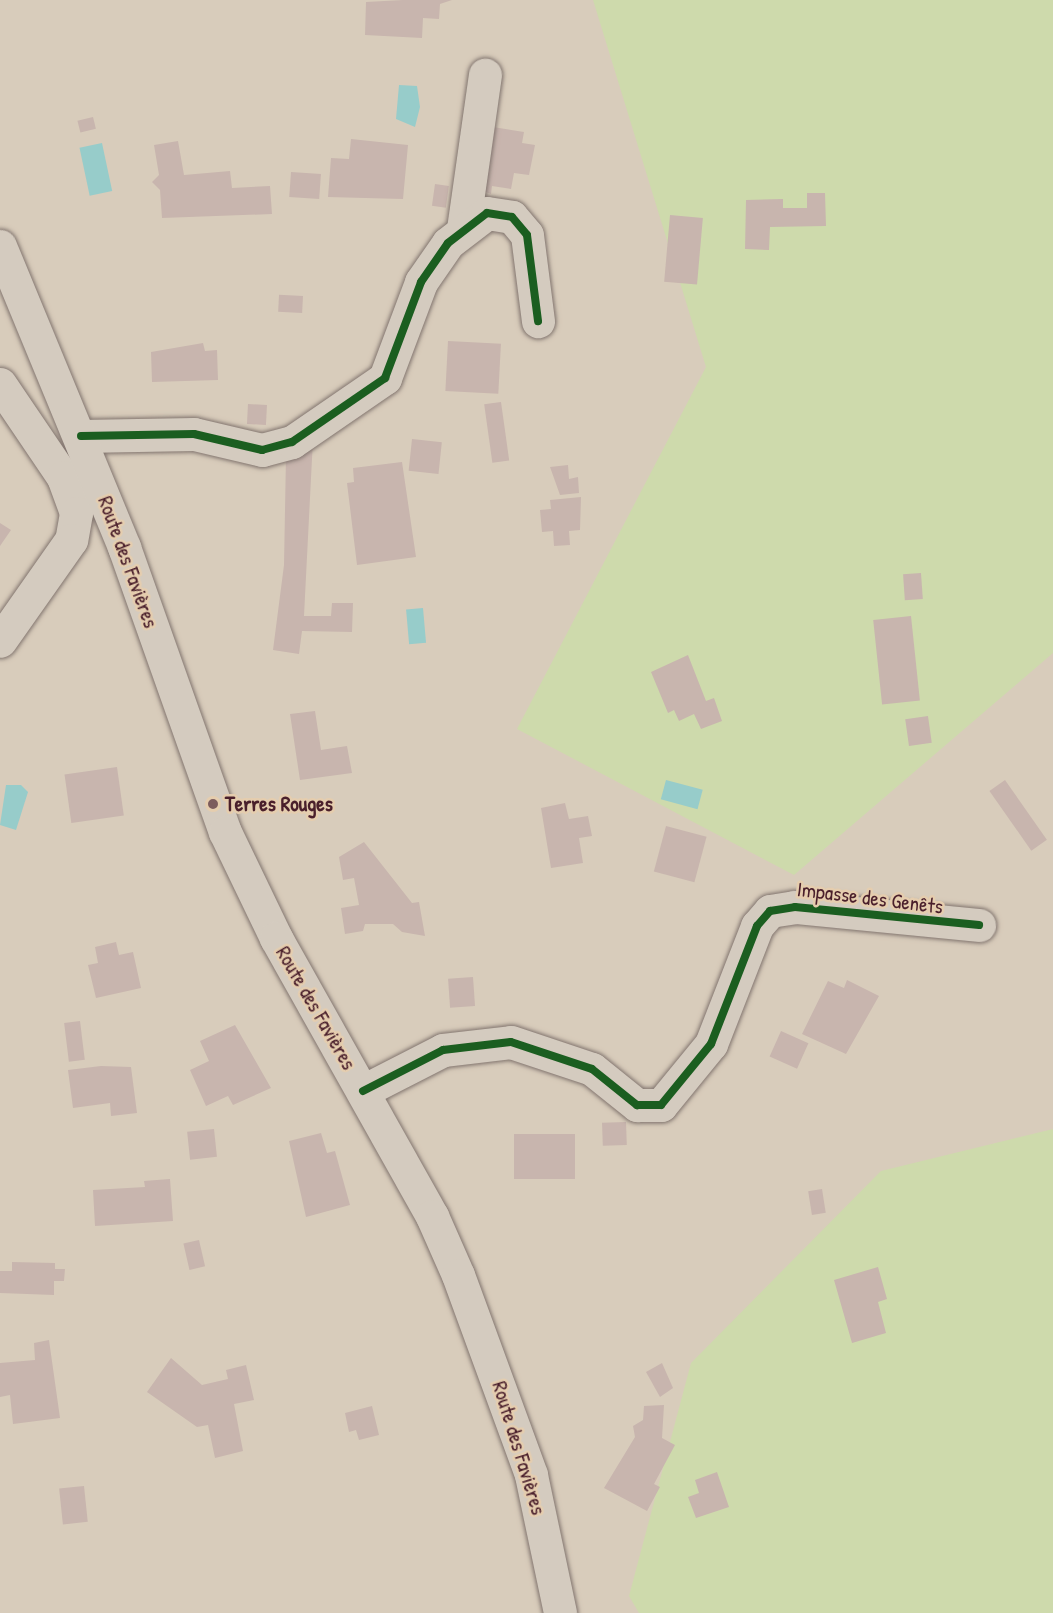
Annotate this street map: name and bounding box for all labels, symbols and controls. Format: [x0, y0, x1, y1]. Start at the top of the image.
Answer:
street label: Route des Favières [92, 493, 164, 631]
place label: Terres Rouges [225, 791, 333, 817]
marker: Terres Rouges [206, 797, 220, 811]
street label: Impasse des Genêts [796, 877, 944, 919]
street label: Route des Favières [270, 942, 362, 1074]
street label: Route des Favières [487, 1378, 551, 1518]

